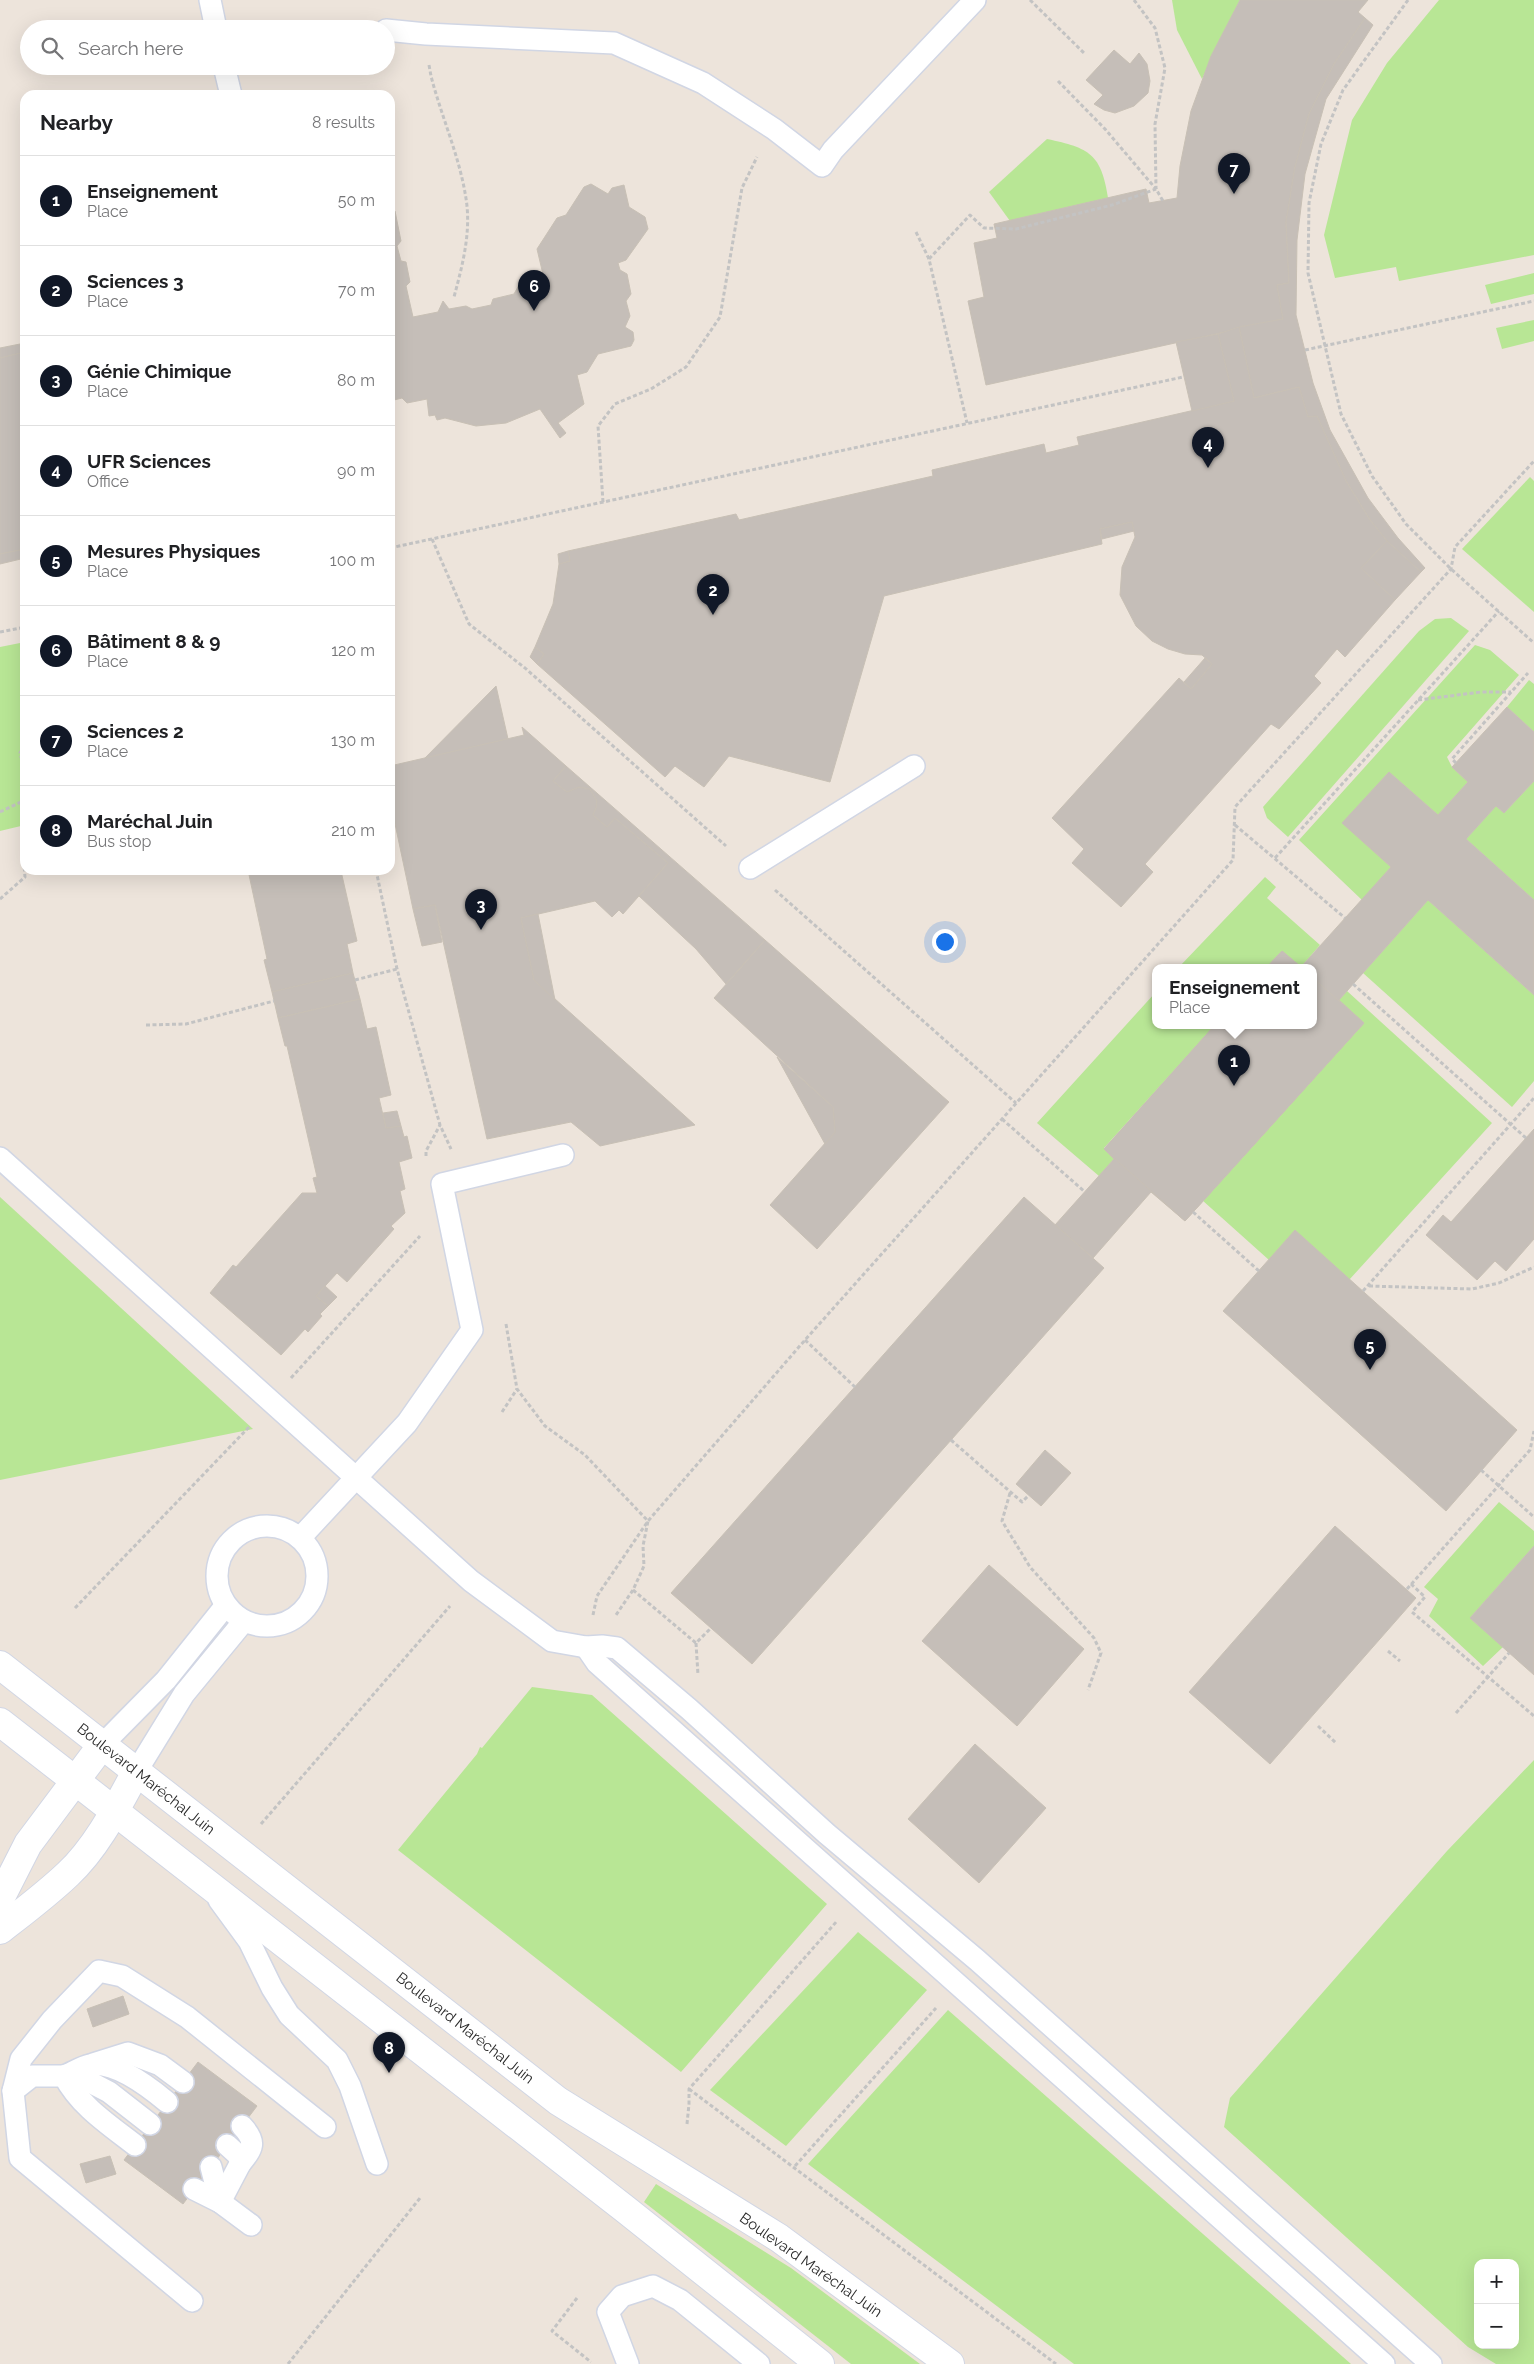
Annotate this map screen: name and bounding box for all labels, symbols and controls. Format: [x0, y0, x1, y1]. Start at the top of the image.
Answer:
search box [20, 20, 395, 75]
icon: search [38, 34, 66, 62]
text: Search here [78, 37, 184, 59]
text: Nearby [40, 110, 113, 135]
text: 8 results [312, 113, 375, 132]
pin: 7 [1218, 153, 1250, 194]
text: Enseignement [87, 180, 218, 202]
text: 1 [52, 191, 60, 210]
text: 50 m [338, 191, 375, 210]
text: Place [87, 202, 128, 221]
text: Sciences 3 [87, 270, 184, 292]
pin: 6 [518, 270, 550, 311]
text: 2 [51, 281, 61, 300]
text: 70 m [338, 281, 375, 300]
text: Place [87, 292, 128, 311]
text: Génie Chimique [87, 360, 231, 382]
text: 3 [52, 371, 60, 390]
text: 80 m [337, 371, 375, 390]
text: Place [87, 382, 128, 401]
pin: 4 [1192, 427, 1224, 468]
text: UFR Sciences [87, 450, 211, 472]
text: 4 [51, 461, 61, 480]
text: 90 m [337, 461, 375, 480]
text: Office [87, 472, 129, 491]
text: Mesures Physiques [87, 540, 260, 562]
text: 5 [52, 551, 60, 570]
text: 100 m [330, 551, 375, 570]
text: Place [87, 562, 128, 581]
pin: 2 [697, 574, 729, 615]
text: Bâtiment 8 & 9 [87, 630, 221, 652]
text: 6 [51, 641, 61, 660]
text: 120 m [331, 641, 375, 660]
text: Place [87, 652, 128, 671]
text: Sciences 2 [87, 720, 184, 742]
text: 7 [52, 731, 60, 750]
text: 130 m [331, 731, 375, 750]
text: Place [87, 742, 128, 761]
text: Maréchal Juin [87, 810, 213, 832]
text: 8 [51, 821, 61, 840]
text: 210 m [331, 821, 375, 840]
text: Bus stop [87, 832, 151, 851]
pin: 3 [465, 889, 497, 930]
your location [932, 929, 958, 955]
popup [1152, 964, 1317, 1029]
text: Enseignement [1169, 976, 1300, 998]
text: Place [1169, 998, 1210, 1017]
pin: 1 [1218, 1045, 1250, 1086]
pin: 5 [1354, 1329, 1386, 1370]
street label: Boulevard Maréchal Juin [73, 1720, 219, 1838]
street label: Boulevard Maréchal Juin [392, 1969, 538, 2087]
pin: 8 [373, 2032, 405, 2073]
street label: Boulevard Maréchal Juin [736, 2209, 886, 2321]
map controls [1474, 2259, 1519, 2349]
button: + [1474, 2259, 1519, 2304]
button: − [1474, 2304, 1519, 2349]

